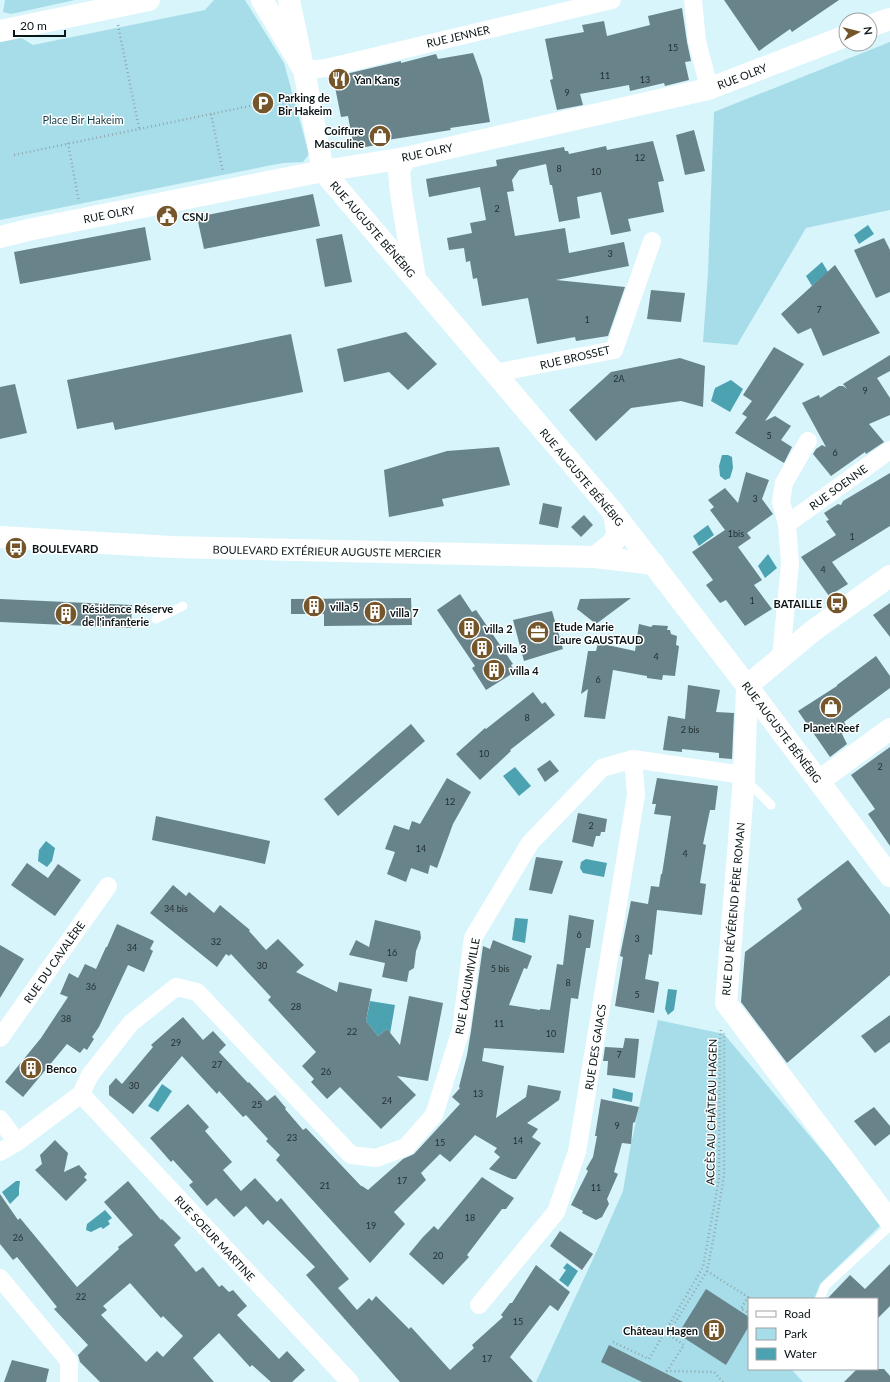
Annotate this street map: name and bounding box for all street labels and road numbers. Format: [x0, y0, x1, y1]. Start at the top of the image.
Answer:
street label: RUE JENNER [425, 22, 491, 50]
street label: RUE OLRY [715, 61, 769, 91]
street label: RUE OLRY [400, 140, 454, 164]
street label: RUE AUGUSTE BÉNÉBIG [328, 178, 418, 280]
street label: RUE OLRY [82, 203, 136, 225]
street label: RUE BROSSET [539, 342, 612, 371]
street label: RUE AUGUSTE BÉNÉBIG [537, 426, 627, 528]
street label: RUE SOENNE [807, 462, 869, 512]
street label: BOULEVARD EXTÉRIEUR AUGUSTE MERCIER [213, 543, 442, 559]
street label: RUE AUGUSTE BÉNÉBIG [740, 679, 824, 785]
street label: RUE DU RÉVÉREND PÈRE ROMAN [719, 822, 747, 996]
street label: RUE DU CAVALÈRE [21, 918, 87, 1006]
street label: RUE LAGUIMIVILLE [452, 937, 482, 1035]
street label: RUE DES GAIACS [582, 1003, 608, 1091]
street label: ACCÈS AU CHÂTEAU HAGEN [703, 1039, 719, 1185]
street label: RUE SOEUR MARTINE [172, 1193, 258, 1283]

